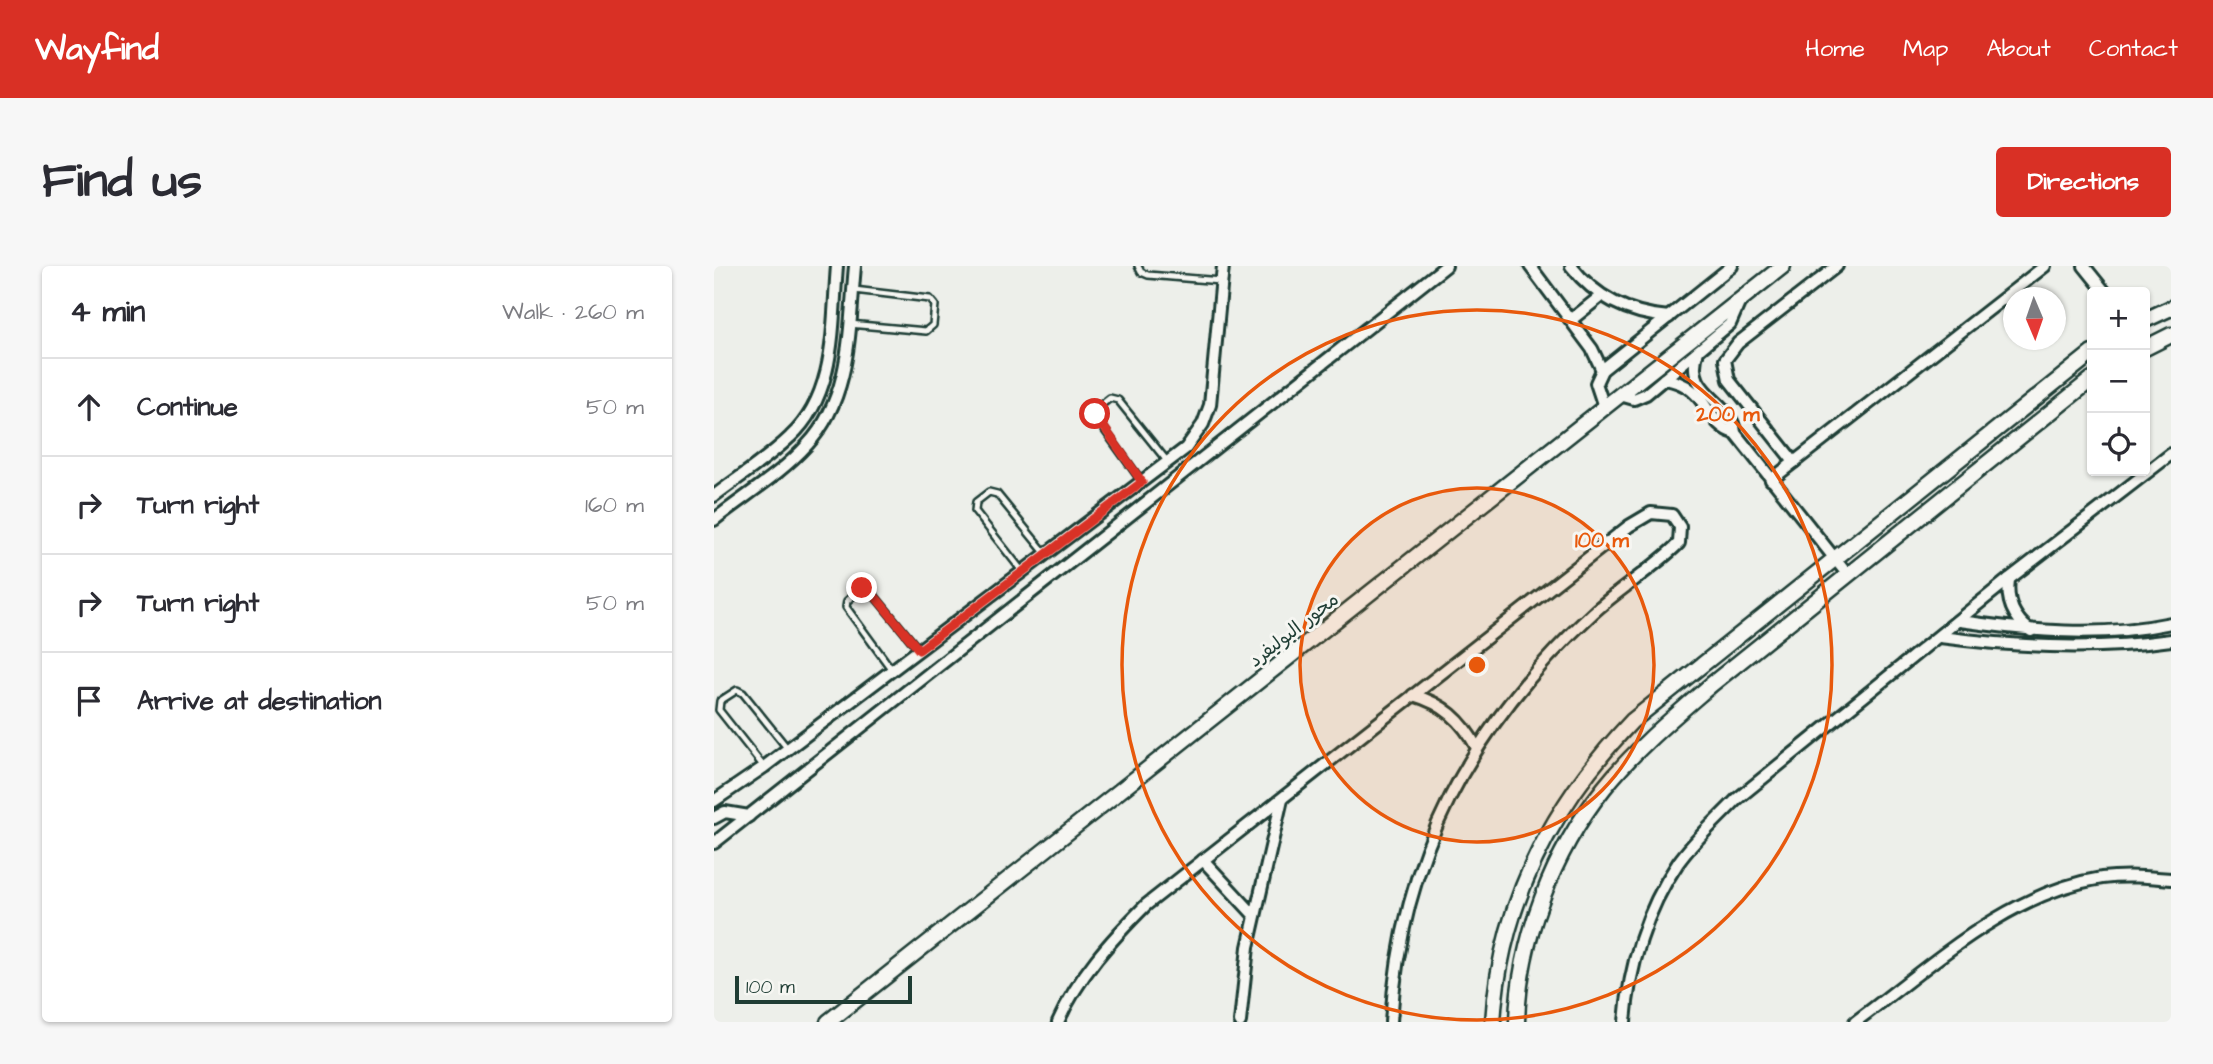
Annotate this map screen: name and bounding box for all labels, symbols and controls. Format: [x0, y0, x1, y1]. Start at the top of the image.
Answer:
text: Wayfind [35, 26, 159, 72]
text: Home [1805, 32, 1865, 66]
text: Map [1903, 32, 1948, 66]
text: About [1986, 32, 2051, 66]
text: Contact [2089, 32, 2178, 66]
button: Directions [1996, 147, 2171, 217]
text: Find us [42, 148, 202, 216]
north arrow [2003, 287, 2066, 350]
map controls [2087, 287, 2150, 476]
button: + [2087, 287, 2150, 350]
text: 4 min [70, 291, 145, 333]
text: Walk · 260 m [502, 296, 644, 328]
button: − [2087, 350, 2150, 413]
icon: ahead [70, 388, 108, 426]
text: Continue [137, 389, 238, 425]
text: 50 m [586, 391, 644, 423]
route start [1079, 398, 1110, 429]
text: 200 m [1695, 400, 1760, 429]
button: locate [2087, 413, 2150, 476]
icon: right [70, 486, 108, 524]
text: Turn right [137, 487, 259, 523]
text: 160 m [585, 489, 644, 521]
text: 100 m [1575, 526, 1630, 555]
route end [846, 572, 877, 603]
icon: right [70, 584, 108, 622]
text: Turn right [137, 585, 259, 621]
street label: محور البوليفرد [1243, 586, 1345, 674]
text: 50 m [586, 587, 644, 619]
centre of rings [1465, 653, 1489, 677]
icon: arrive [70, 682, 108, 720]
text: Arrive at destination [137, 683, 382, 719]
scale bar [735, 973, 912, 1005]
text: 100 m [746, 974, 795, 1001]

